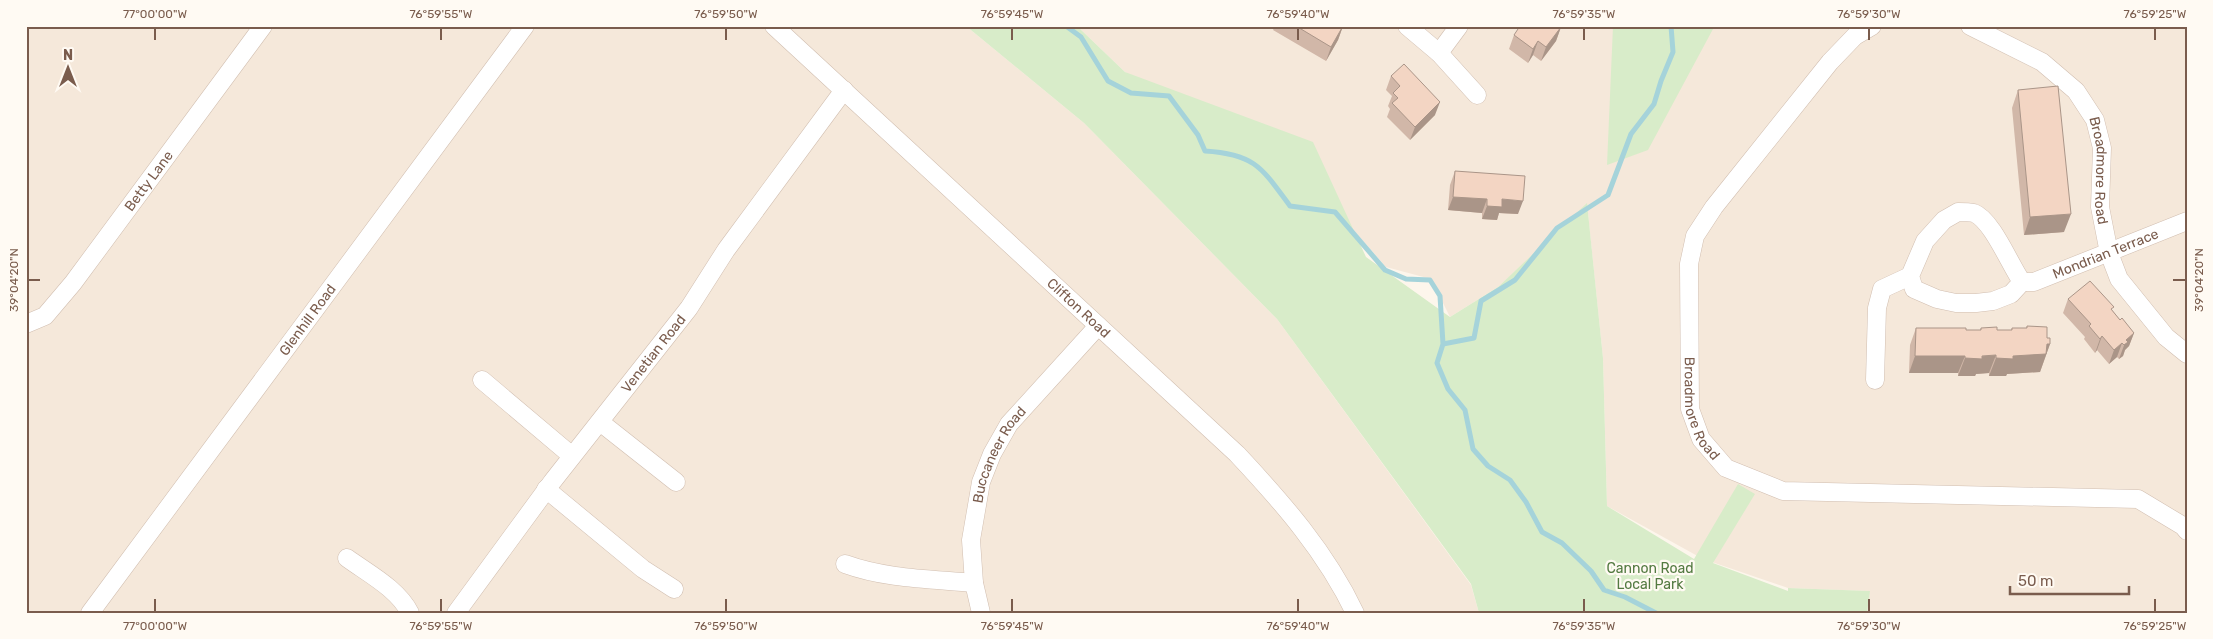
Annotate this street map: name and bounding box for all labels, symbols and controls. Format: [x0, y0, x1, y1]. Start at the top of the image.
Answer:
text: 77°00'00"W [123, 7, 187, 21]
text: 76°59'55"W [410, 7, 473, 21]
text: 76°59'50"W [694, 7, 758, 21]
text: 76°59'45"W [981, 7, 1044, 21]
text: 76°59'40"W [1266, 7, 1330, 21]
text: 76°59'35"W [1553, 7, 1616, 21]
text: 76°59'30"W [1837, 7, 1901, 21]
text: 76°59'25"W [2124, 7, 2187, 21]
north arrow [42, 42, 92, 92]
text: N [63, 47, 73, 64]
street label: Broadmore Road [2086, 115, 2112, 226]
street label: Betty Lane [121, 147, 177, 214]
street label: Mondrian Terrace [2050, 225, 2161, 282]
text: 39°04'20"N [7, 248, 21, 312]
text: 39°04'20"N [2192, 248, 2206, 312]
street label: Clifton Road [1044, 274, 1114, 341]
street label: Glenhill Road [275, 281, 339, 359]
street label: Venetian Road [617, 311, 689, 396]
street label: Broadmore Road [1681, 357, 1724, 463]
street label: Buccaneer Road [969, 403, 1029, 504]
park label: Cannon Road Local Park [1606, 560, 1694, 593]
scale bar [2010, 564, 2129, 596]
text: 50 m [2018, 572, 2053, 590]
text: 77°00'00"W [123, 619, 187, 633]
text: 76°59'55"W [410, 619, 473, 633]
text: 76°59'50"W [694, 619, 758, 633]
text: 76°59'45"W [981, 619, 1044, 633]
text: 76°59'40"W [1266, 619, 1330, 633]
text: 76°59'35"W [1553, 619, 1616, 633]
text: 76°59'30"W [1837, 619, 1901, 633]
text: 76°59'25"W [2124, 619, 2187, 633]

